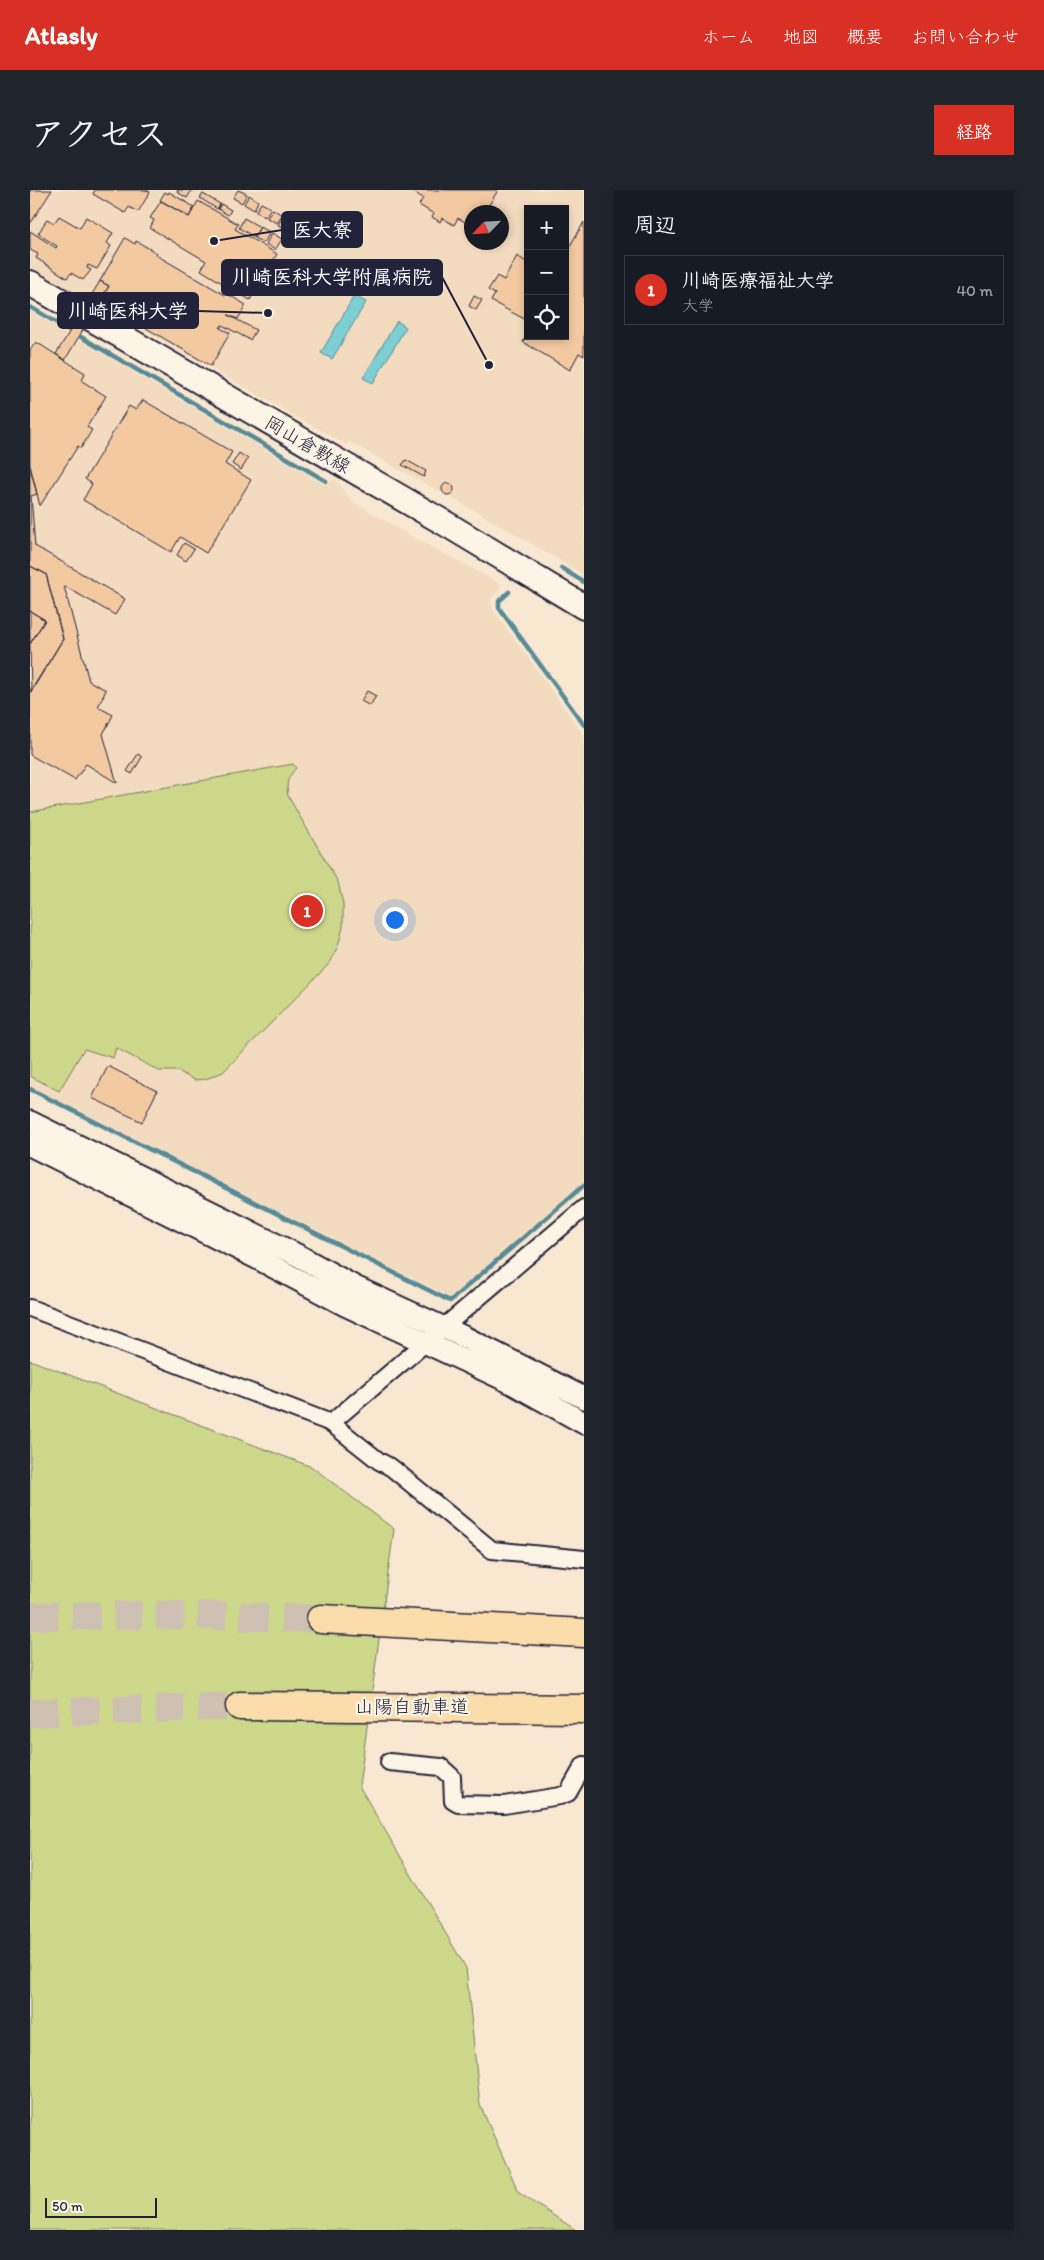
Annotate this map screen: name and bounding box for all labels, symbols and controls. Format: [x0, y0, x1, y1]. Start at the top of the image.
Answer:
text: Atlasly [25, 21, 98, 50]
text: ホーム [702, 26, 755, 48]
text: 地図 [783, 26, 819, 48]
text: 概要 [847, 26, 883, 48]
text: お問い合わせ [911, 26, 1019, 48]
button: 経路 [934, 105, 1014, 155]
text: アクセス [30, 113, 168, 155]
north arrow [464, 205, 509, 250]
map controls [524, 205, 569, 340]
button: + [524, 205, 569, 250]
callout: 医大寮 [282, 212, 362, 247]
text: 周辺 [634, 212, 676, 237]
text: 医大寮 [292, 218, 352, 242]
button: − [524, 250, 569, 295]
callout: 川崎医科大学附属病院 [222, 260, 442, 295]
text: 川崎医科大学附属病院 [232, 265, 432, 289]
text: 川崎医療福祉大学 [682, 269, 834, 292]
text: 1 [647, 281, 655, 300]
text: 40 m [956, 281, 993, 300]
callout: 川崎医科大学 [58, 293, 198, 328]
button: locate [524, 295, 569, 340]
text: 大学 [682, 296, 714, 315]
text: 川崎医科大学 [68, 299, 188, 323]
street label: 岡山倉敷線 [261, 411, 355, 478]
pin: 1 [291, 892, 323, 930]
your location [382, 907, 408, 933]
street label: 山陽自動車道 [355, 1695, 469, 1718]
scale bar [45, 2195, 158, 2218]
text: 50 m [52, 2198, 83, 2215]

